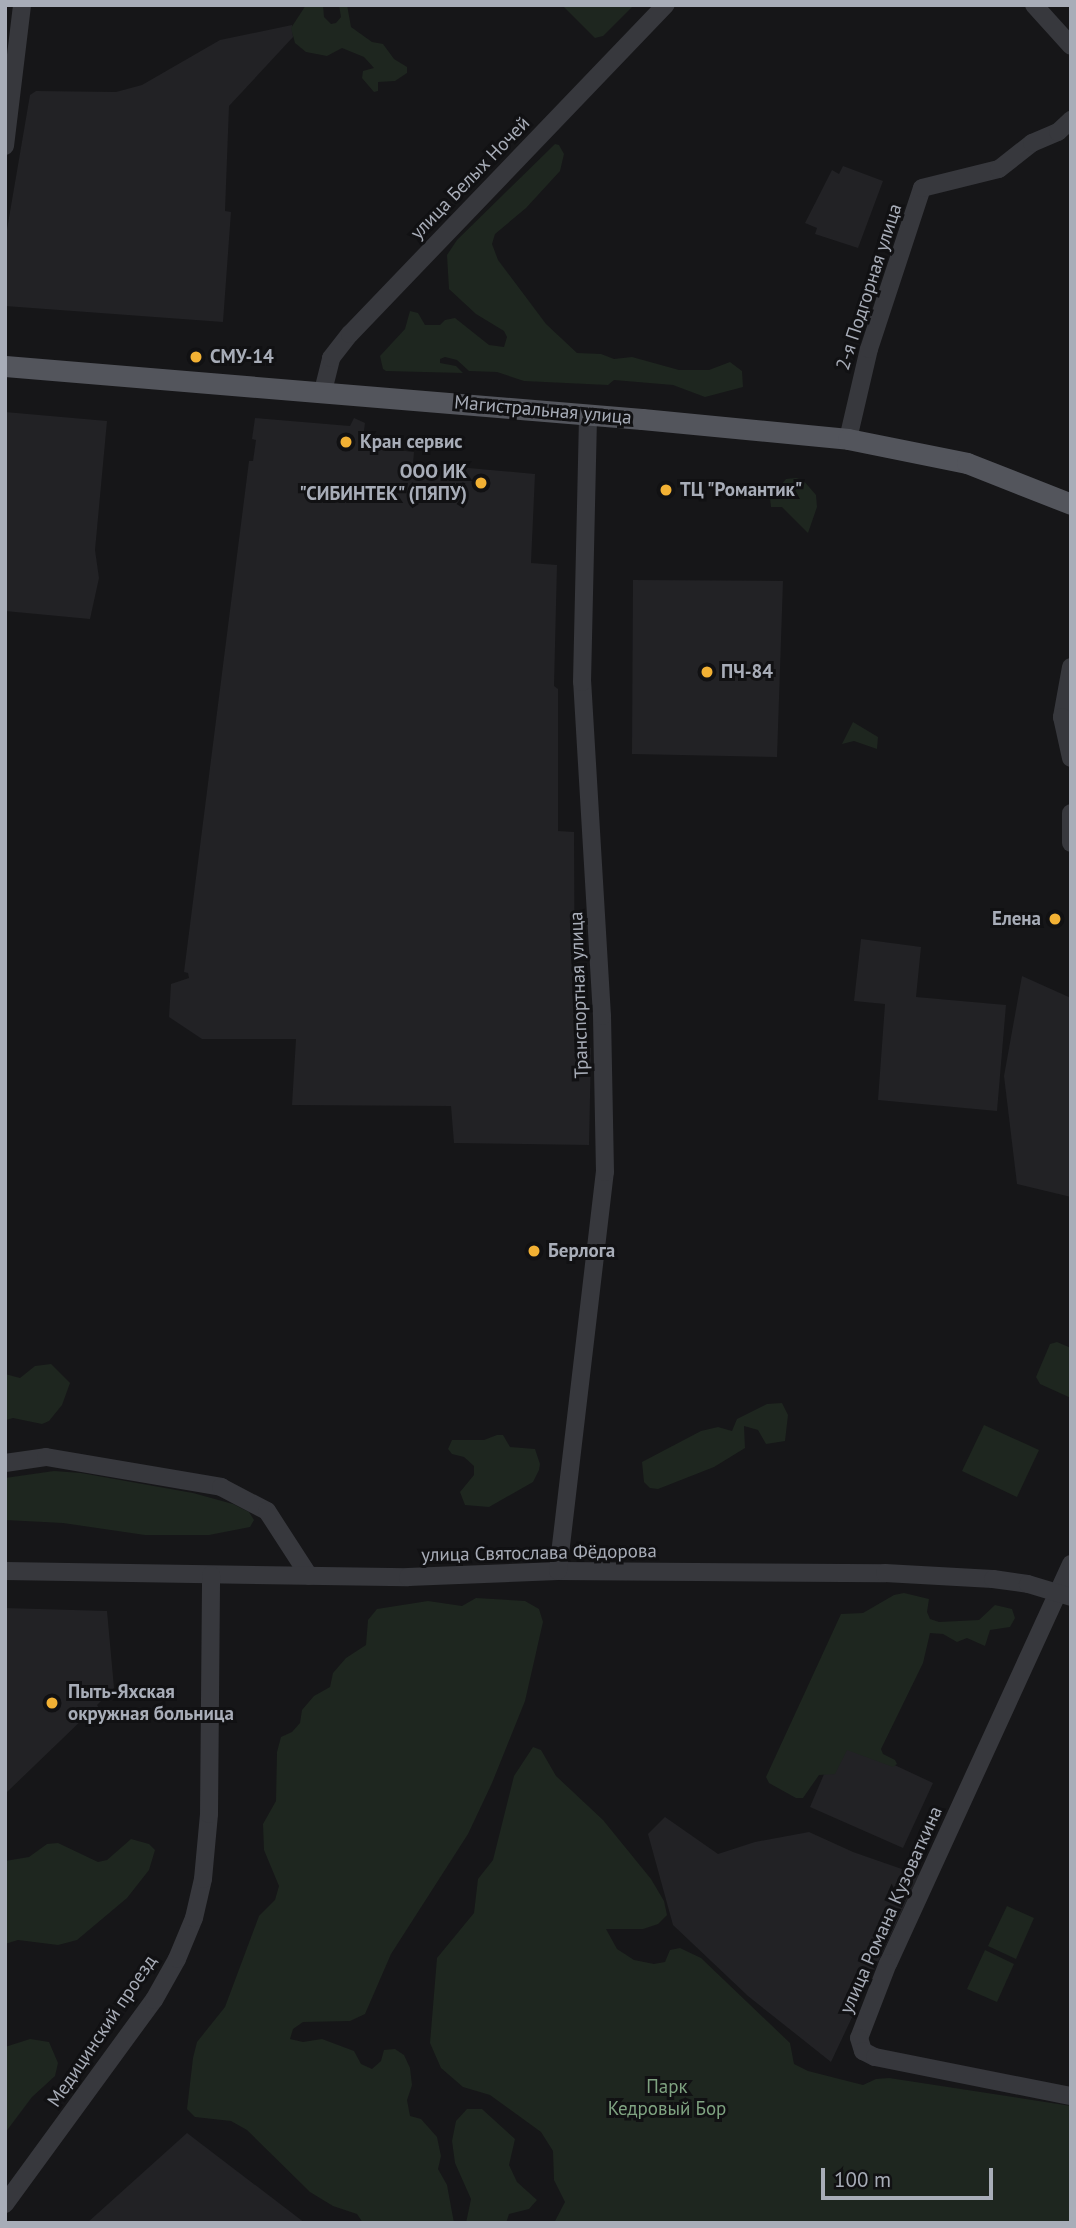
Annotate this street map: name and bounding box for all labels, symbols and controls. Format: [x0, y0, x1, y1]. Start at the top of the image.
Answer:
street label: улица Белых Ночей [405, 112, 535, 244]
street label: 2-я Подгорная улица [831, 201, 907, 373]
place label: СМУ-14 [210, 346, 274, 368]
marker: СМУ-14 [188, 349, 204, 365]
street label: Магистральная улица [453, 391, 633, 429]
place label: Кран сервис [360, 431, 462, 453]
marker: Кран сервис [338, 434, 354, 450]
place label: ООО ИК "СИБИНТЕК" (ПЯПУ) [298, 461, 467, 505]
marker: ООО ИК "СИБИНТЕК" (ПЯПУ) [473, 475, 489, 491]
place label: ТЦ "Романтик" [680, 479, 804, 501]
marker: ТЦ "Романтик" [658, 482, 674, 498]
place label: ПЧ-84 [721, 661, 773, 683]
marker: ПЧ-84 [699, 664, 715, 680]
place label: Елена [992, 908, 1041, 930]
street label: Транспортная улица [565, 911, 593, 1079]
marker: Елена [1047, 911, 1063, 927]
place label: Берлога [548, 1240, 615, 1262]
marker: Берлога [526, 1243, 542, 1259]
street label: улица Святослава Фёдорова [421, 1540, 657, 1566]
place label: Пыть-Яхская окружная больница [68, 1681, 234, 1725]
marker: Пыть-Яхская окружная больница [42, 1693, 62, 1713]
street label: улица Романа Кузоваткина [835, 1803, 947, 2017]
street label: Медицинский проезд [43, 1951, 161, 2111]
park label: Парк Кедровый Бор [608, 2076, 726, 2120]
scale bar [824, 2154, 996, 2198]
text: 100 m [834, 2166, 891, 2193]

